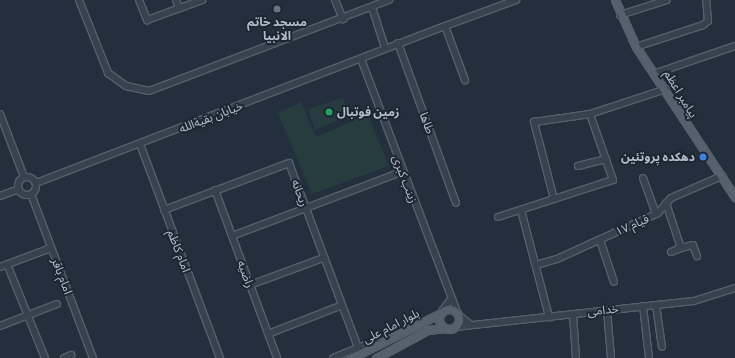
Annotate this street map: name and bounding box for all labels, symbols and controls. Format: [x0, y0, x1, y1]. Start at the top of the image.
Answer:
marker: مسجد خاتم الانبیا [272, 4, 282, 14]
place label: مسجد خاتم الانبیا [247, 15, 307, 43]
street label: پیامبر اعظم [661, 67, 701, 121]
street label: خیابان بقیةالله [177, 98, 245, 136]
place label: زمین فوتبال [337, 105, 399, 119]
marker: زمین فوتبال [324, 107, 334, 117]
street label: طاها [416, 110, 438, 136]
place label: دهکده پروتئین [621, 150, 695, 164]
marker: دهکده پروتئین [698, 152, 708, 162]
street label: زینب کبری [389, 153, 421, 205]
street label: ریحانه [288, 177, 312, 209]
street label: قیام ۱۷ [613, 211, 651, 239]
street label: امام کاظم [164, 228, 194, 274]
street label: امام باقر [49, 256, 75, 296]
street label: راضیه [234, 258, 258, 290]
street label: خدامی [587, 301, 619, 319]
street label: بلوار امام علی [360, 306, 422, 346]

